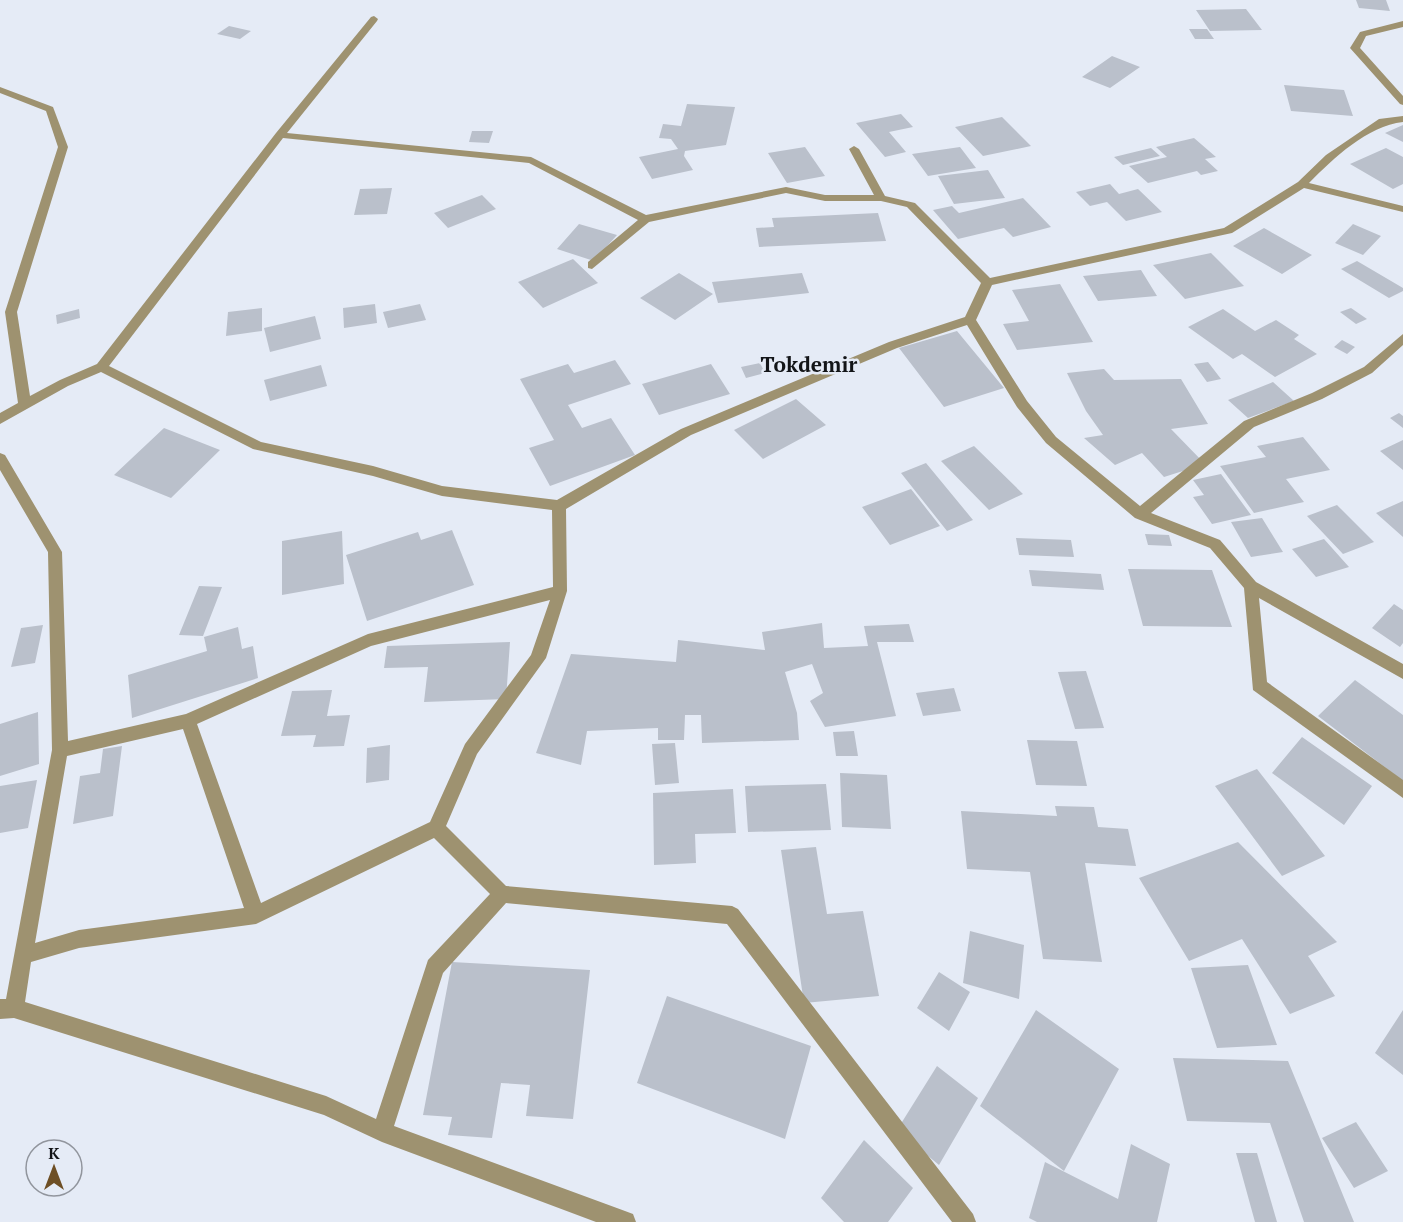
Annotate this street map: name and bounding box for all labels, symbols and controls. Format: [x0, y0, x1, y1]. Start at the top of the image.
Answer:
district label: Tokdemir [761, 350, 857, 378]
north arrow [24, 1138, 84, 1198]
text: K [48, 1142, 60, 1164]

